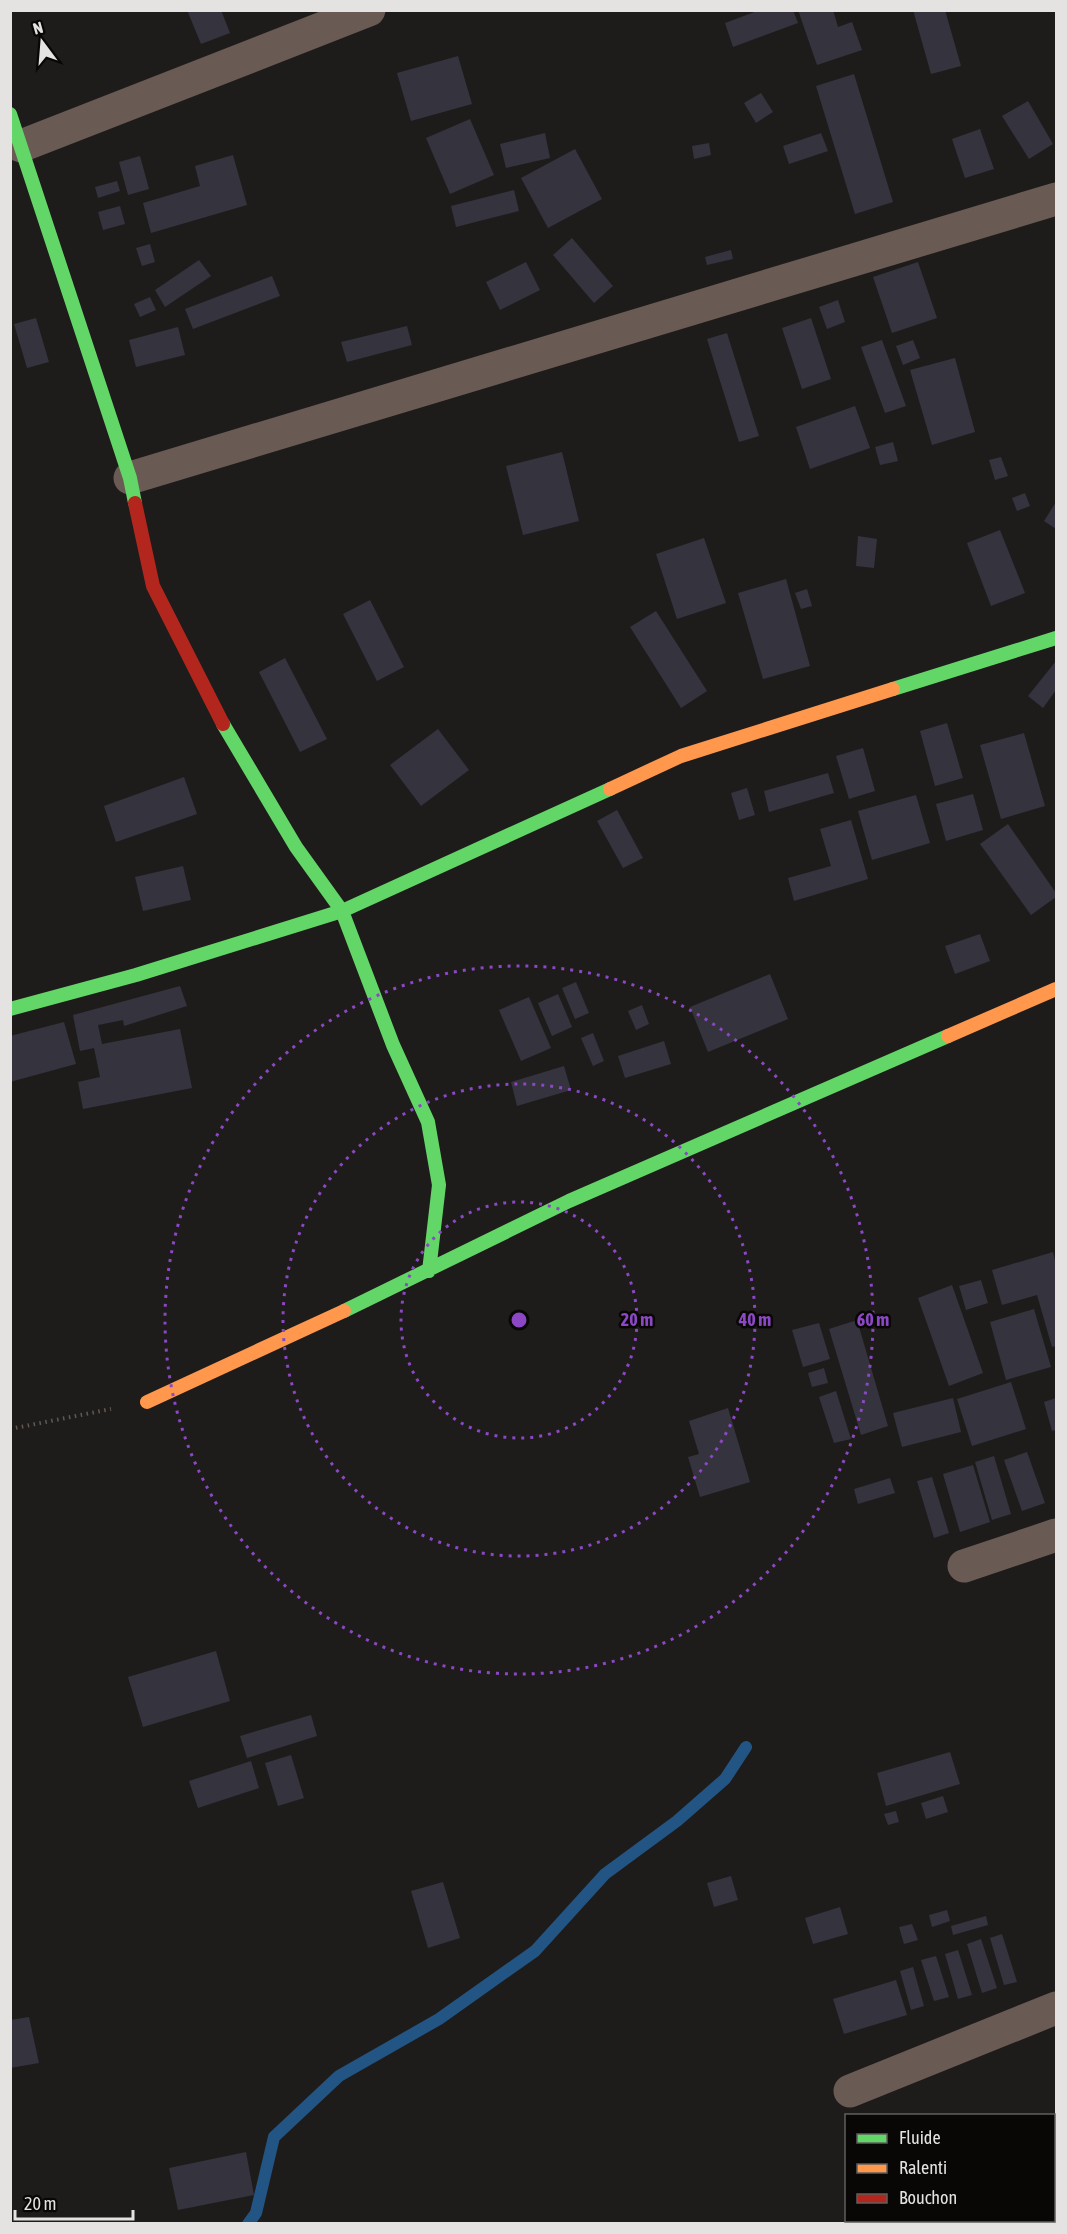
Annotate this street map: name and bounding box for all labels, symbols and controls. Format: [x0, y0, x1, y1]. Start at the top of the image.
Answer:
north arrow [12, 12, 72, 72]
text: N [31, 18, 45, 38]
text: 20 m [621, 1309, 653, 1330]
text: 40 m [738, 1309, 771, 1330]
text: 60 m [857, 1309, 889, 1330]
centre of rings [509, 1310, 529, 1330]
legend [845, 2114, 1055, 2222]
text: Fluide [899, 2127, 941, 2148]
text: Ralenti [899, 2157, 947, 2178]
scale bar [15, 2183, 134, 2221]
text: Bouchon [899, 2187, 957, 2208]
text: 20 m [24, 2193, 56, 2214]

